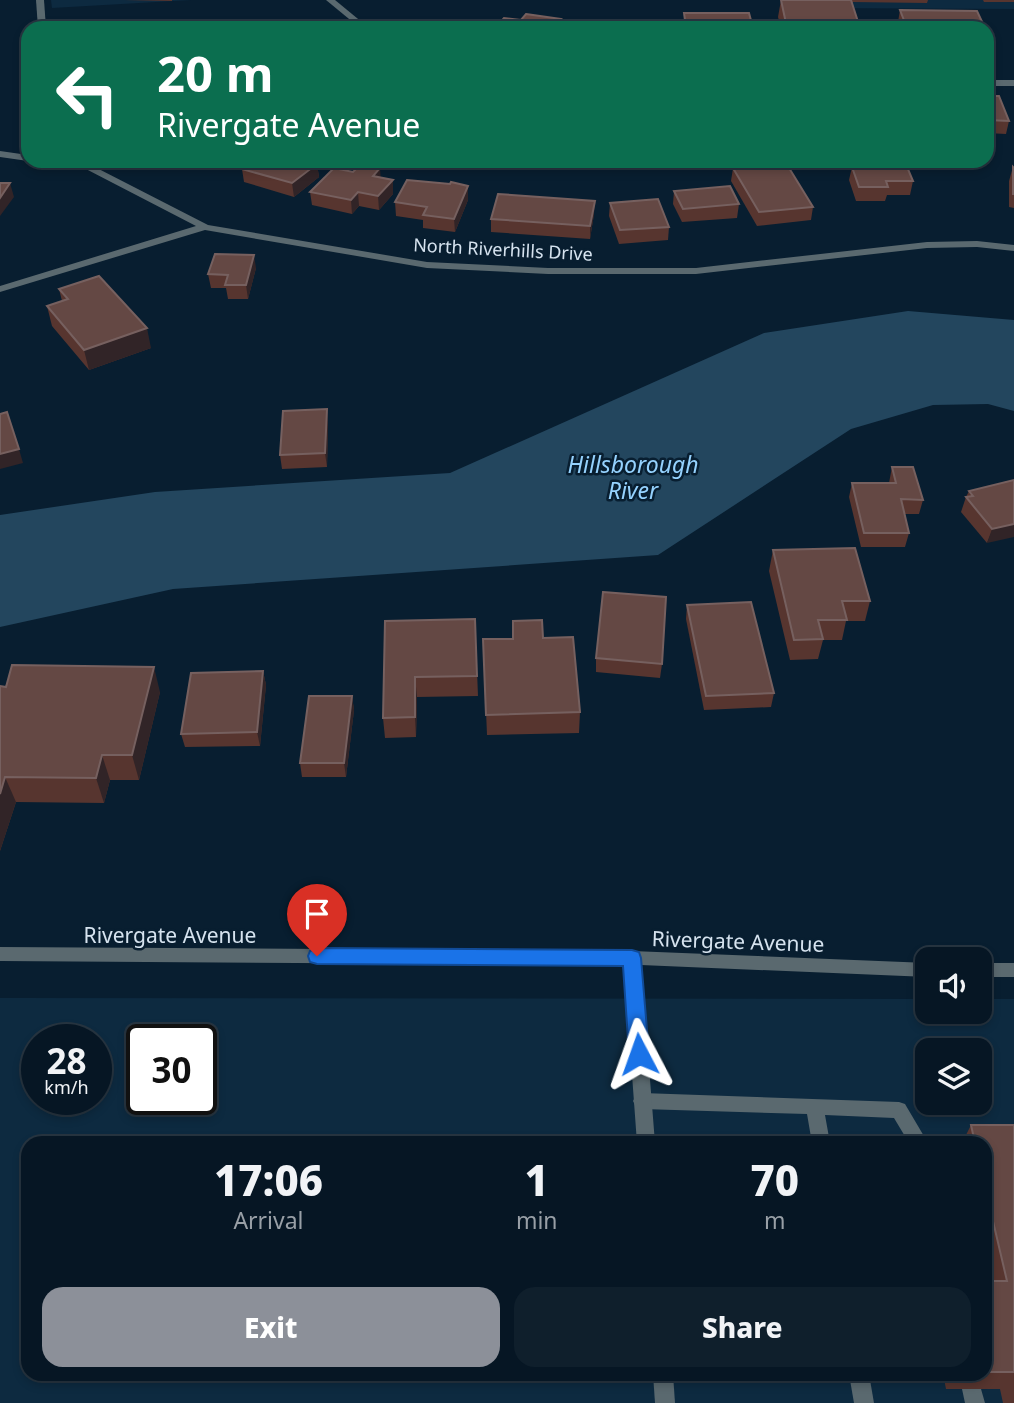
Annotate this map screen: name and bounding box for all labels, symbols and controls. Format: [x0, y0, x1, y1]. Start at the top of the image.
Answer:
text: 20 m [157, 40, 274, 106]
icon: left [42, 49, 133, 140]
text: Rivergate Avenue [157, 103, 420, 146]
street label: North Riverhills Drive [413, 232, 593, 266]
water label: Hillsborough River [567, 448, 699, 506]
pin [287, 884, 347, 956]
icon: arrive [298, 895, 336, 933]
street label: Rivergate Avenue [84, 921, 256, 949]
street label: Rivergate Avenue [651, 924, 825, 958]
map controls [915, 947, 992, 1115]
button: sound [915, 947, 992, 1024]
position arrow [602, 1017, 676, 1091]
speed limit sign: 30 [126, 1024, 217, 1115]
text: 28 [46, 1037, 87, 1084]
button: layers [915, 1038, 992, 1115]
text: km/h [44, 1075, 89, 1099]
text: 17:06 [214, 1151, 323, 1208]
text: 1 [525, 1151, 549, 1208]
text: 70 [751, 1151, 799, 1208]
text: Arrival [233, 1204, 304, 1236]
text: min [516, 1204, 558, 1236]
text: m [764, 1204, 786, 1236]
button: Exit [42, 1287, 500, 1367]
button: Share [514, 1287, 971, 1367]

